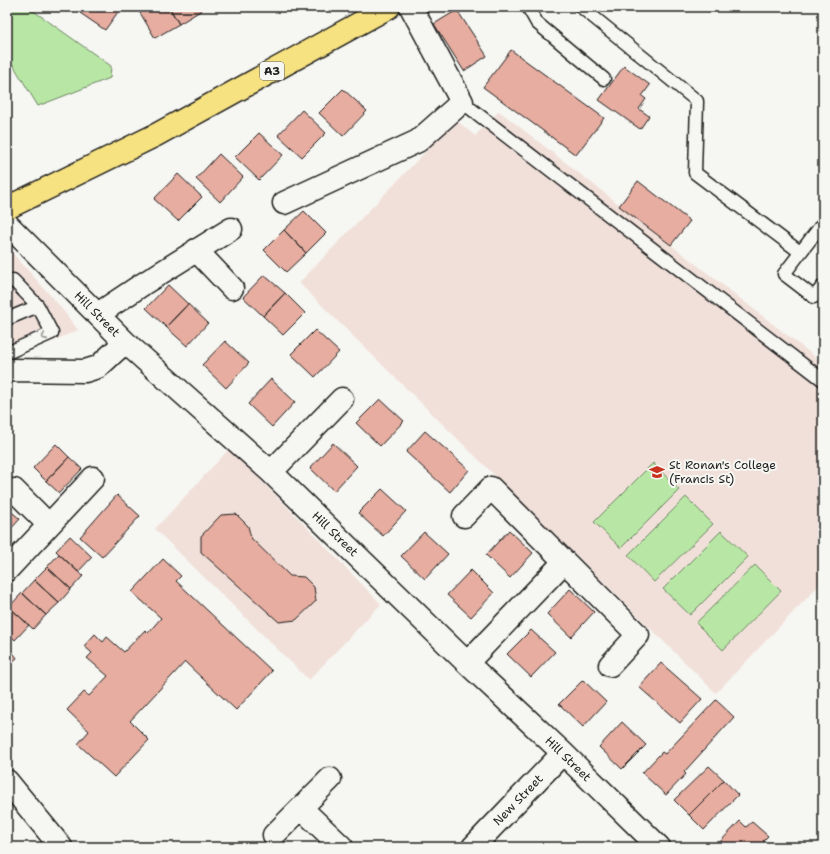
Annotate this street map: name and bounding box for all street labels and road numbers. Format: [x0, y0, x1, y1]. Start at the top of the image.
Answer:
road number: A3 [260, 62, 284, 80]
street label: Hill Street [71, 288, 123, 340]
street label: Hill Street [308, 508, 362, 560]
street label: Hill Street [541, 733, 595, 785]
street label: New Street [490, 771, 546, 829]

